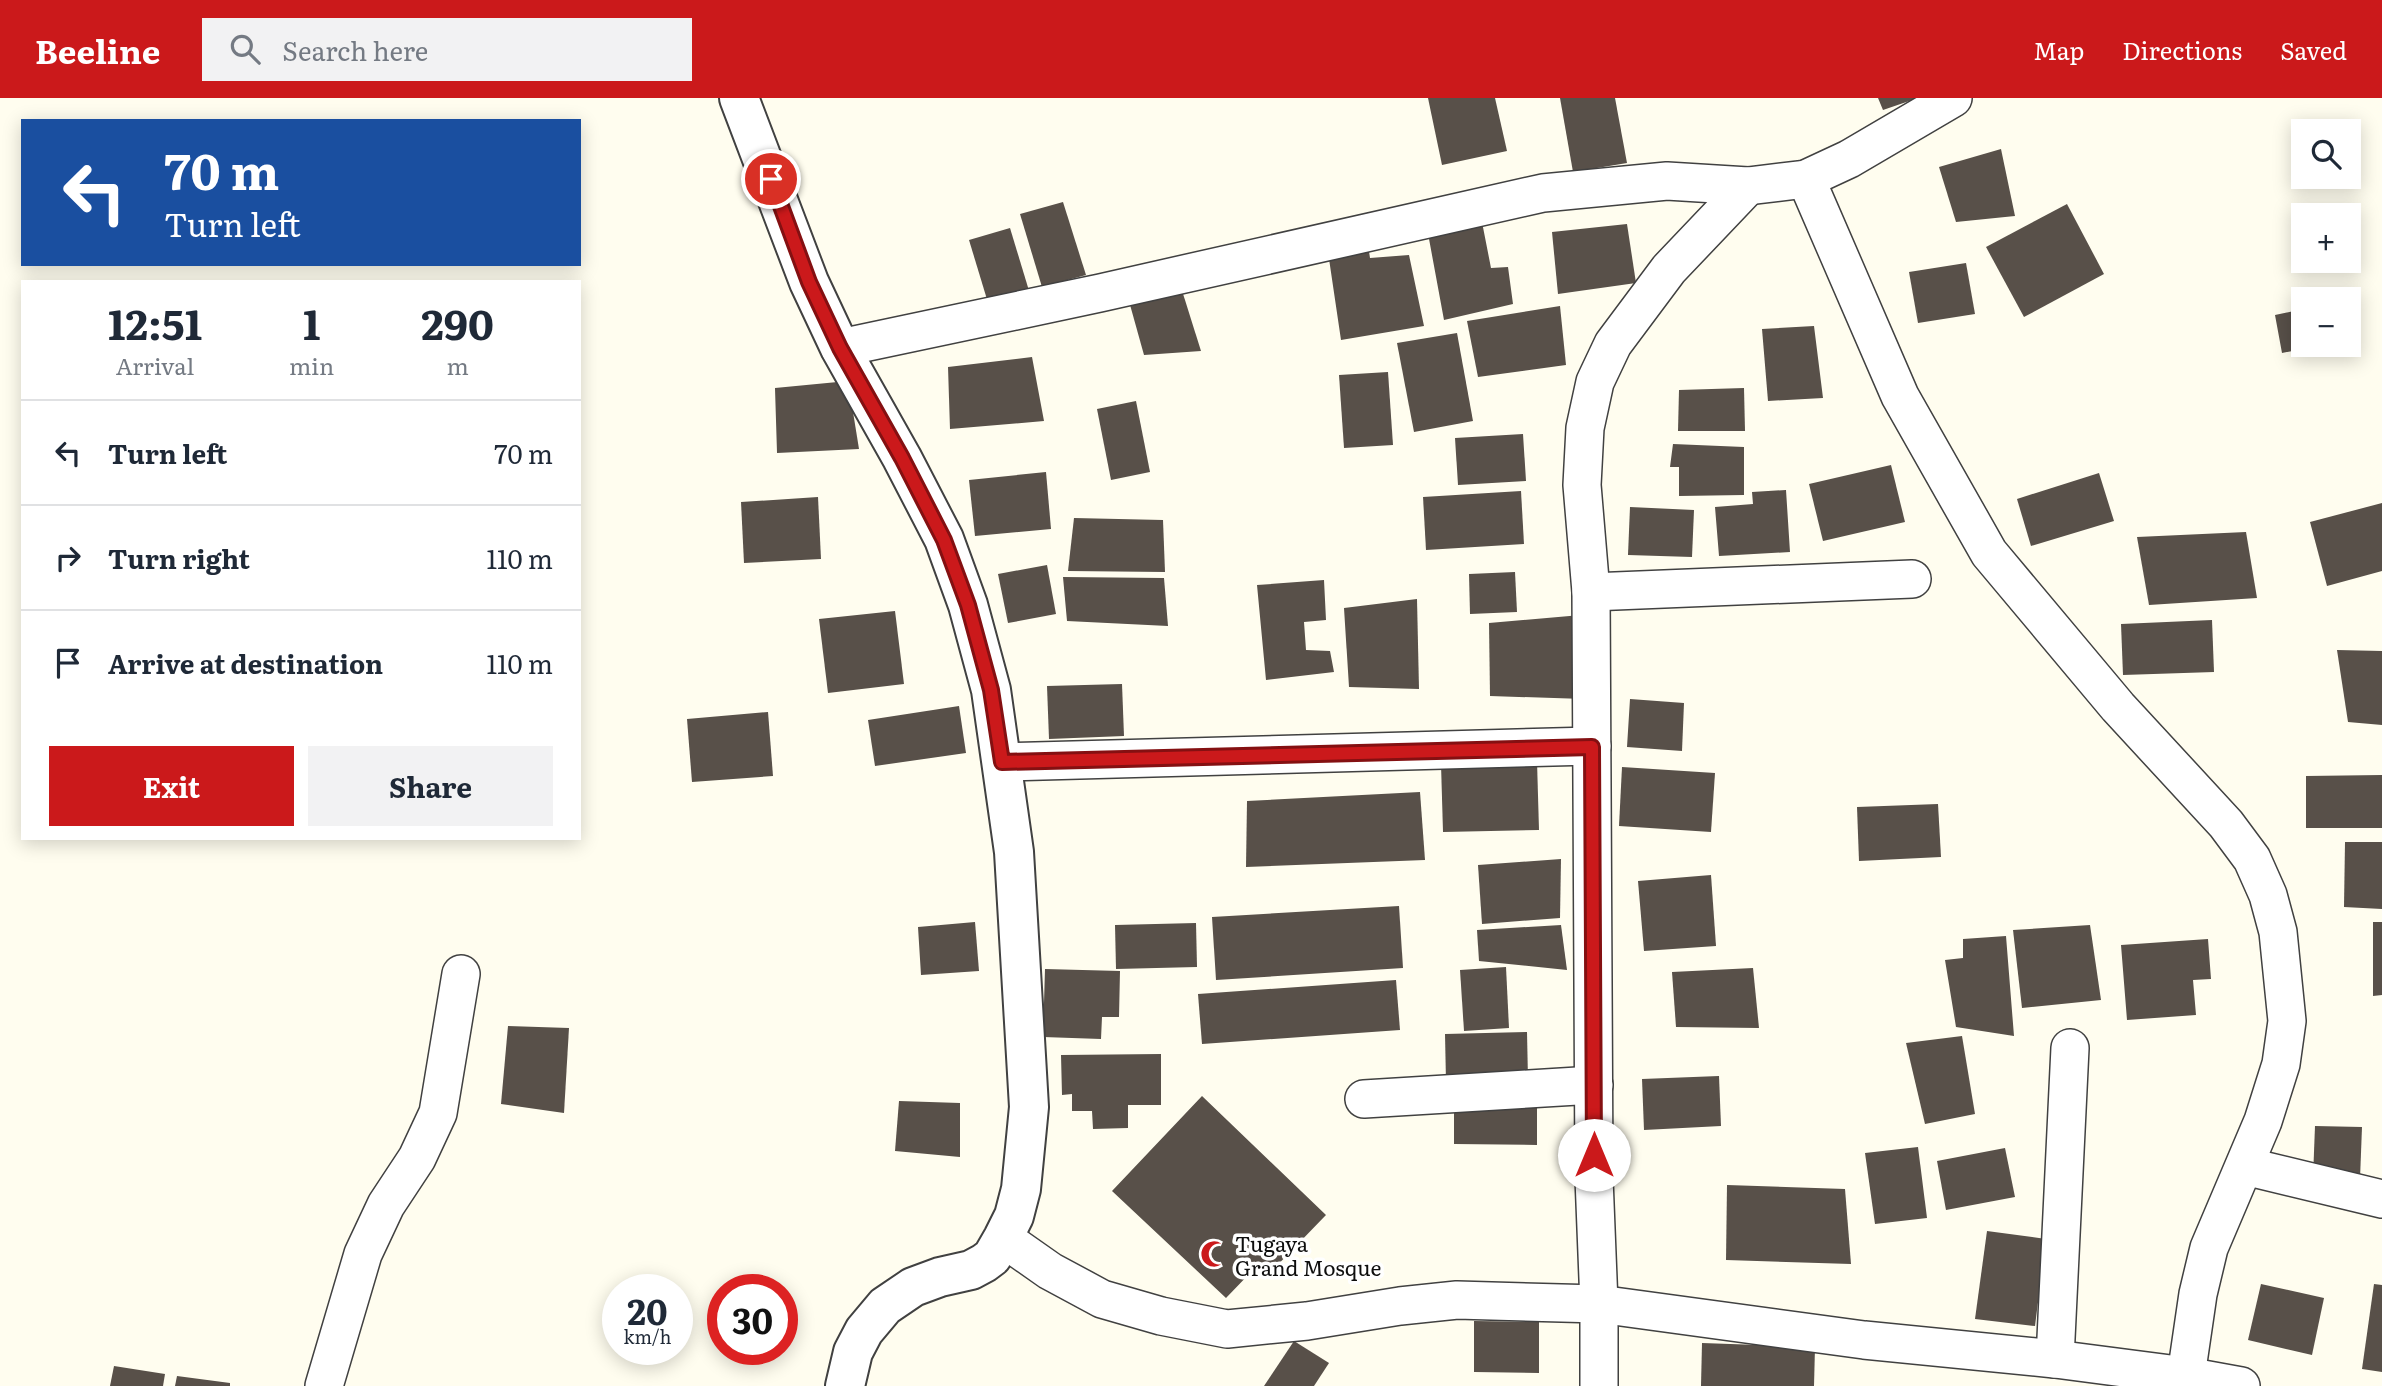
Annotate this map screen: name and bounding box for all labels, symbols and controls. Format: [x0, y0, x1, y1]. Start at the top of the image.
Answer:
search box [202, 18, 692, 81]
text: Beeline [35, 25, 160, 74]
icon: search [226, 30, 264, 68]
text: Search here [282, 30, 428, 69]
text: Map [2033, 32, 2084, 67]
text: Directions [2122, 32, 2242, 67]
text: Saved [2280, 32, 2347, 67]
map controls [2291, 119, 2361, 357]
button: search [2291, 119, 2361, 189]
text: 70 m [164, 132, 279, 205]
icon: left [49, 147, 140, 238]
pin [741, 149, 801, 209]
icon: arrive [752, 160, 790, 198]
text: Turn left [164, 199, 301, 247]
button: + [2291, 203, 2361, 273]
button: − [2291, 287, 2361, 357]
text: 12:51 [108, 291, 202, 353]
text: 1 [303, 291, 320, 353]
text: 290 [421, 291, 494, 353]
text: Arrival [116, 348, 194, 382]
text: min [289, 348, 334, 382]
text: m [446, 348, 469, 382]
text: Turn left [108, 433, 227, 472]
text: 70 m [494, 433, 553, 472]
icon: left [49, 434, 87, 472]
text: Turn right [108, 538, 250, 577]
text: 110 m [486, 538, 553, 577]
icon: right [49, 539, 87, 577]
text: Arrive at destination [108, 643, 383, 682]
text: 110 m [486, 643, 553, 682]
icon: arrive [49, 644, 87, 682]
button: Exit [49, 746, 294, 826]
button: Share [308, 746, 553, 826]
position arrow [1557, 1118, 1631, 1192]
place label: Tugaya Grand Mosque [1235, 1227, 1381, 1282]
mosque icon: Tugaya Grand Mosque [1199, 1239, 1229, 1269]
speed limit sign: 30 [707, 1274, 798, 1365]
text: 20 [627, 1284, 668, 1336]
text: km/h [624, 1323, 671, 1350]

